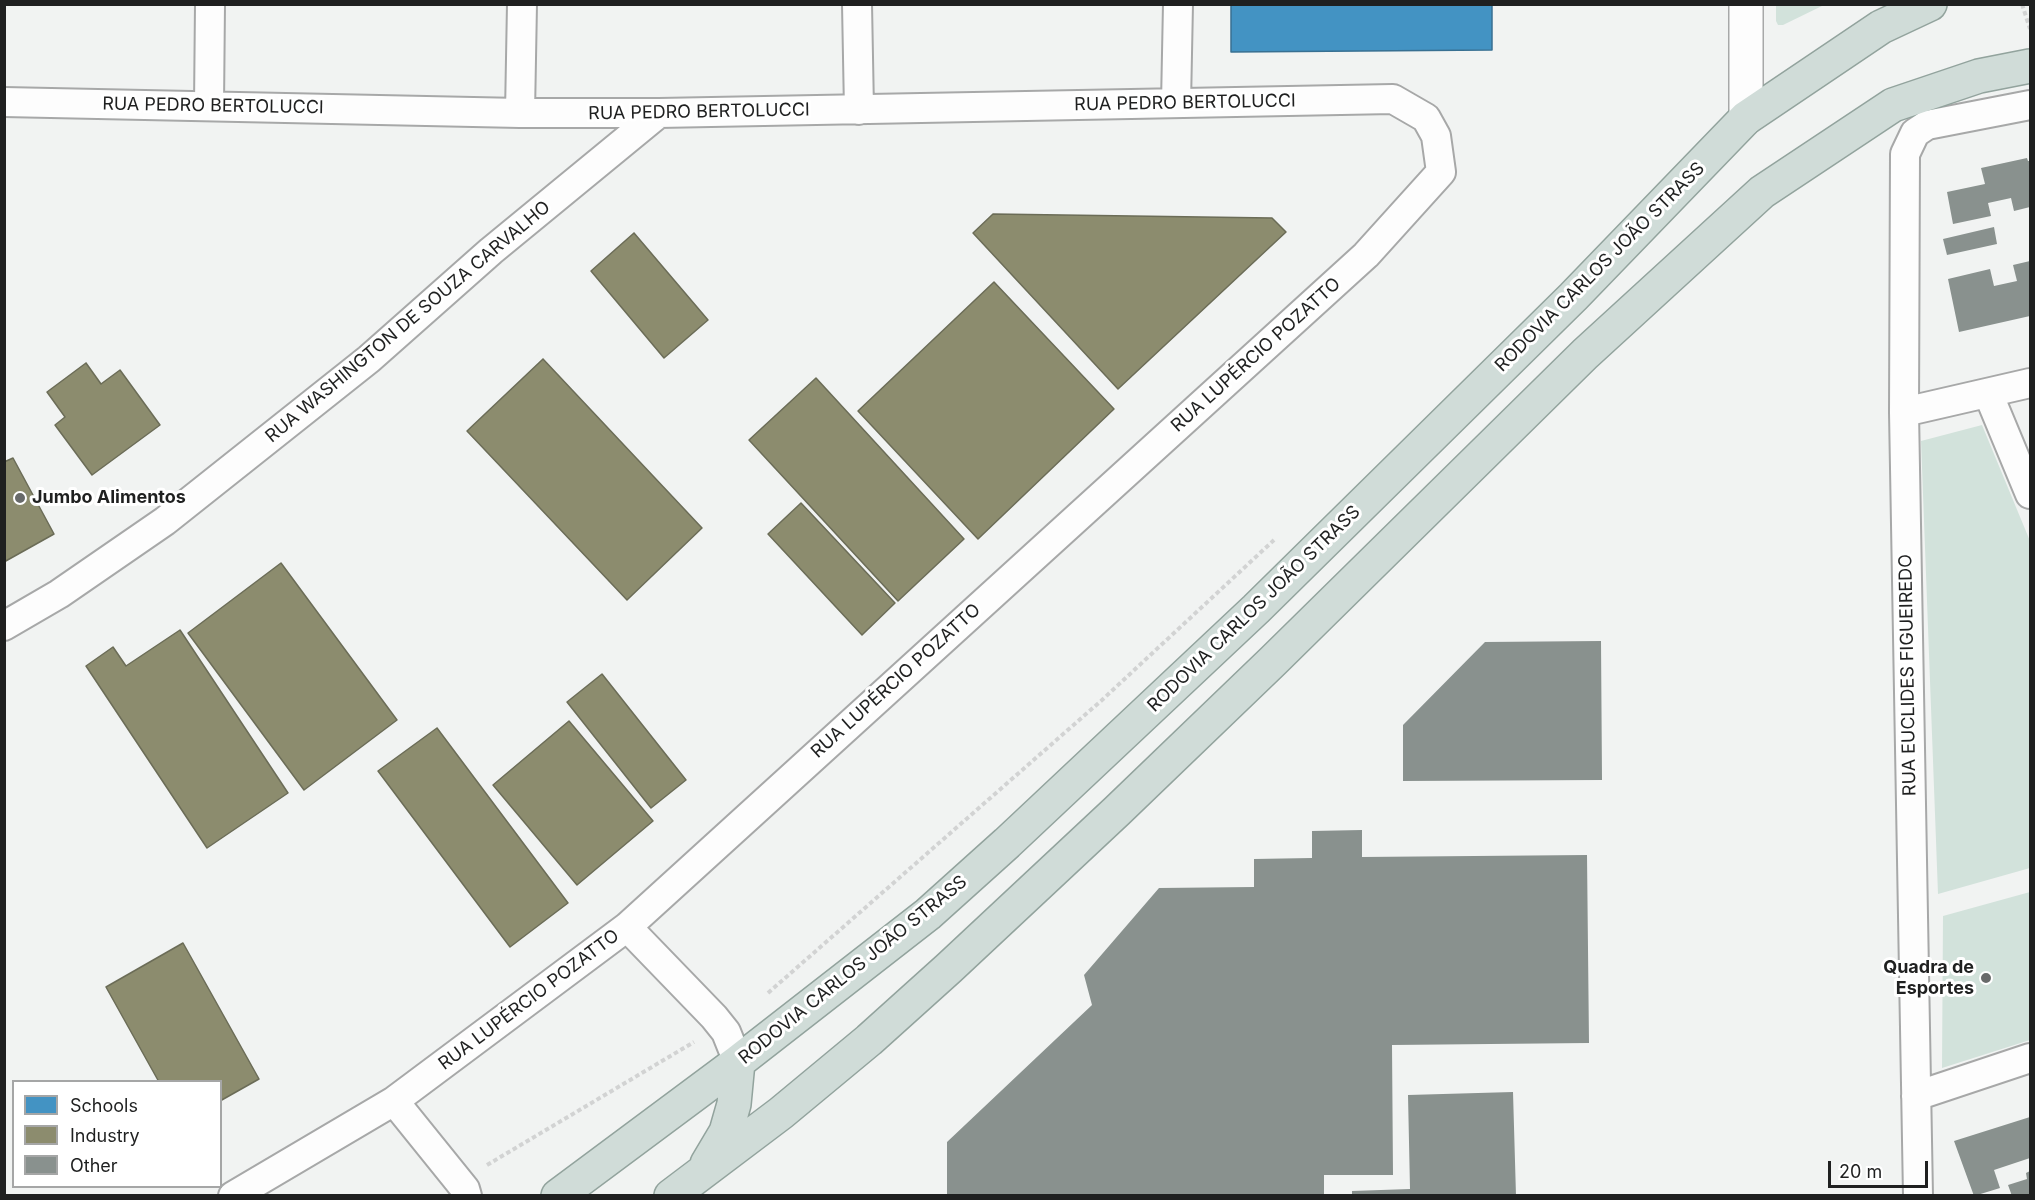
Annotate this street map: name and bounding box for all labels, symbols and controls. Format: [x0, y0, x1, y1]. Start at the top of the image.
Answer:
street label: RUA PEDRO BERTOLUCCI [1074, 90, 1296, 116]
street label: RUA PEDRO BERTOLUCCI [102, 93, 324, 119]
street label: RUA PEDRO BERTOLUCCI [588, 99, 810, 125]
street label: RODOVIA CARLOS JOÃO STRASS [1491, 158, 1709, 376]
street label: RUA WASHINGTON DE SOUZA CARVALHO [261, 197, 555, 447]
street label: RUA LUPÉRCIO POZATTO [1167, 273, 1345, 437]
place label: Jumbo Alimentos [32, 487, 186, 509]
marker: Jumbo Alimentos [13, 491, 27, 505]
street label: RODOVIA CARLOS JOÃO STRASS [1143, 501, 1365, 717]
street label: RUA EUCLIDES FIGUEIREDO [1895, 554, 1921, 796]
street label: RUA LUPÉRCIO POZATTO [807, 599, 985, 763]
street label: RODOVIA CARLOS JOÃO STRASS [735, 871, 971, 1069]
street label: RUA LUPÉRCIO POZATTO [435, 925, 623, 1075]
place label: Quadra de Esportes [1883, 957, 1974, 1000]
marker: Quadra de Esportes [1979, 971, 1993, 985]
legend [12, 1080, 222, 1188]
text: Schools [70, 1095, 138, 1116]
text: Industry [70, 1125, 140, 1146]
scale bar [1831, 1149, 1932, 1187]
text: Other [70, 1155, 118, 1176]
text: 20 m [1839, 1161, 1882, 1182]

